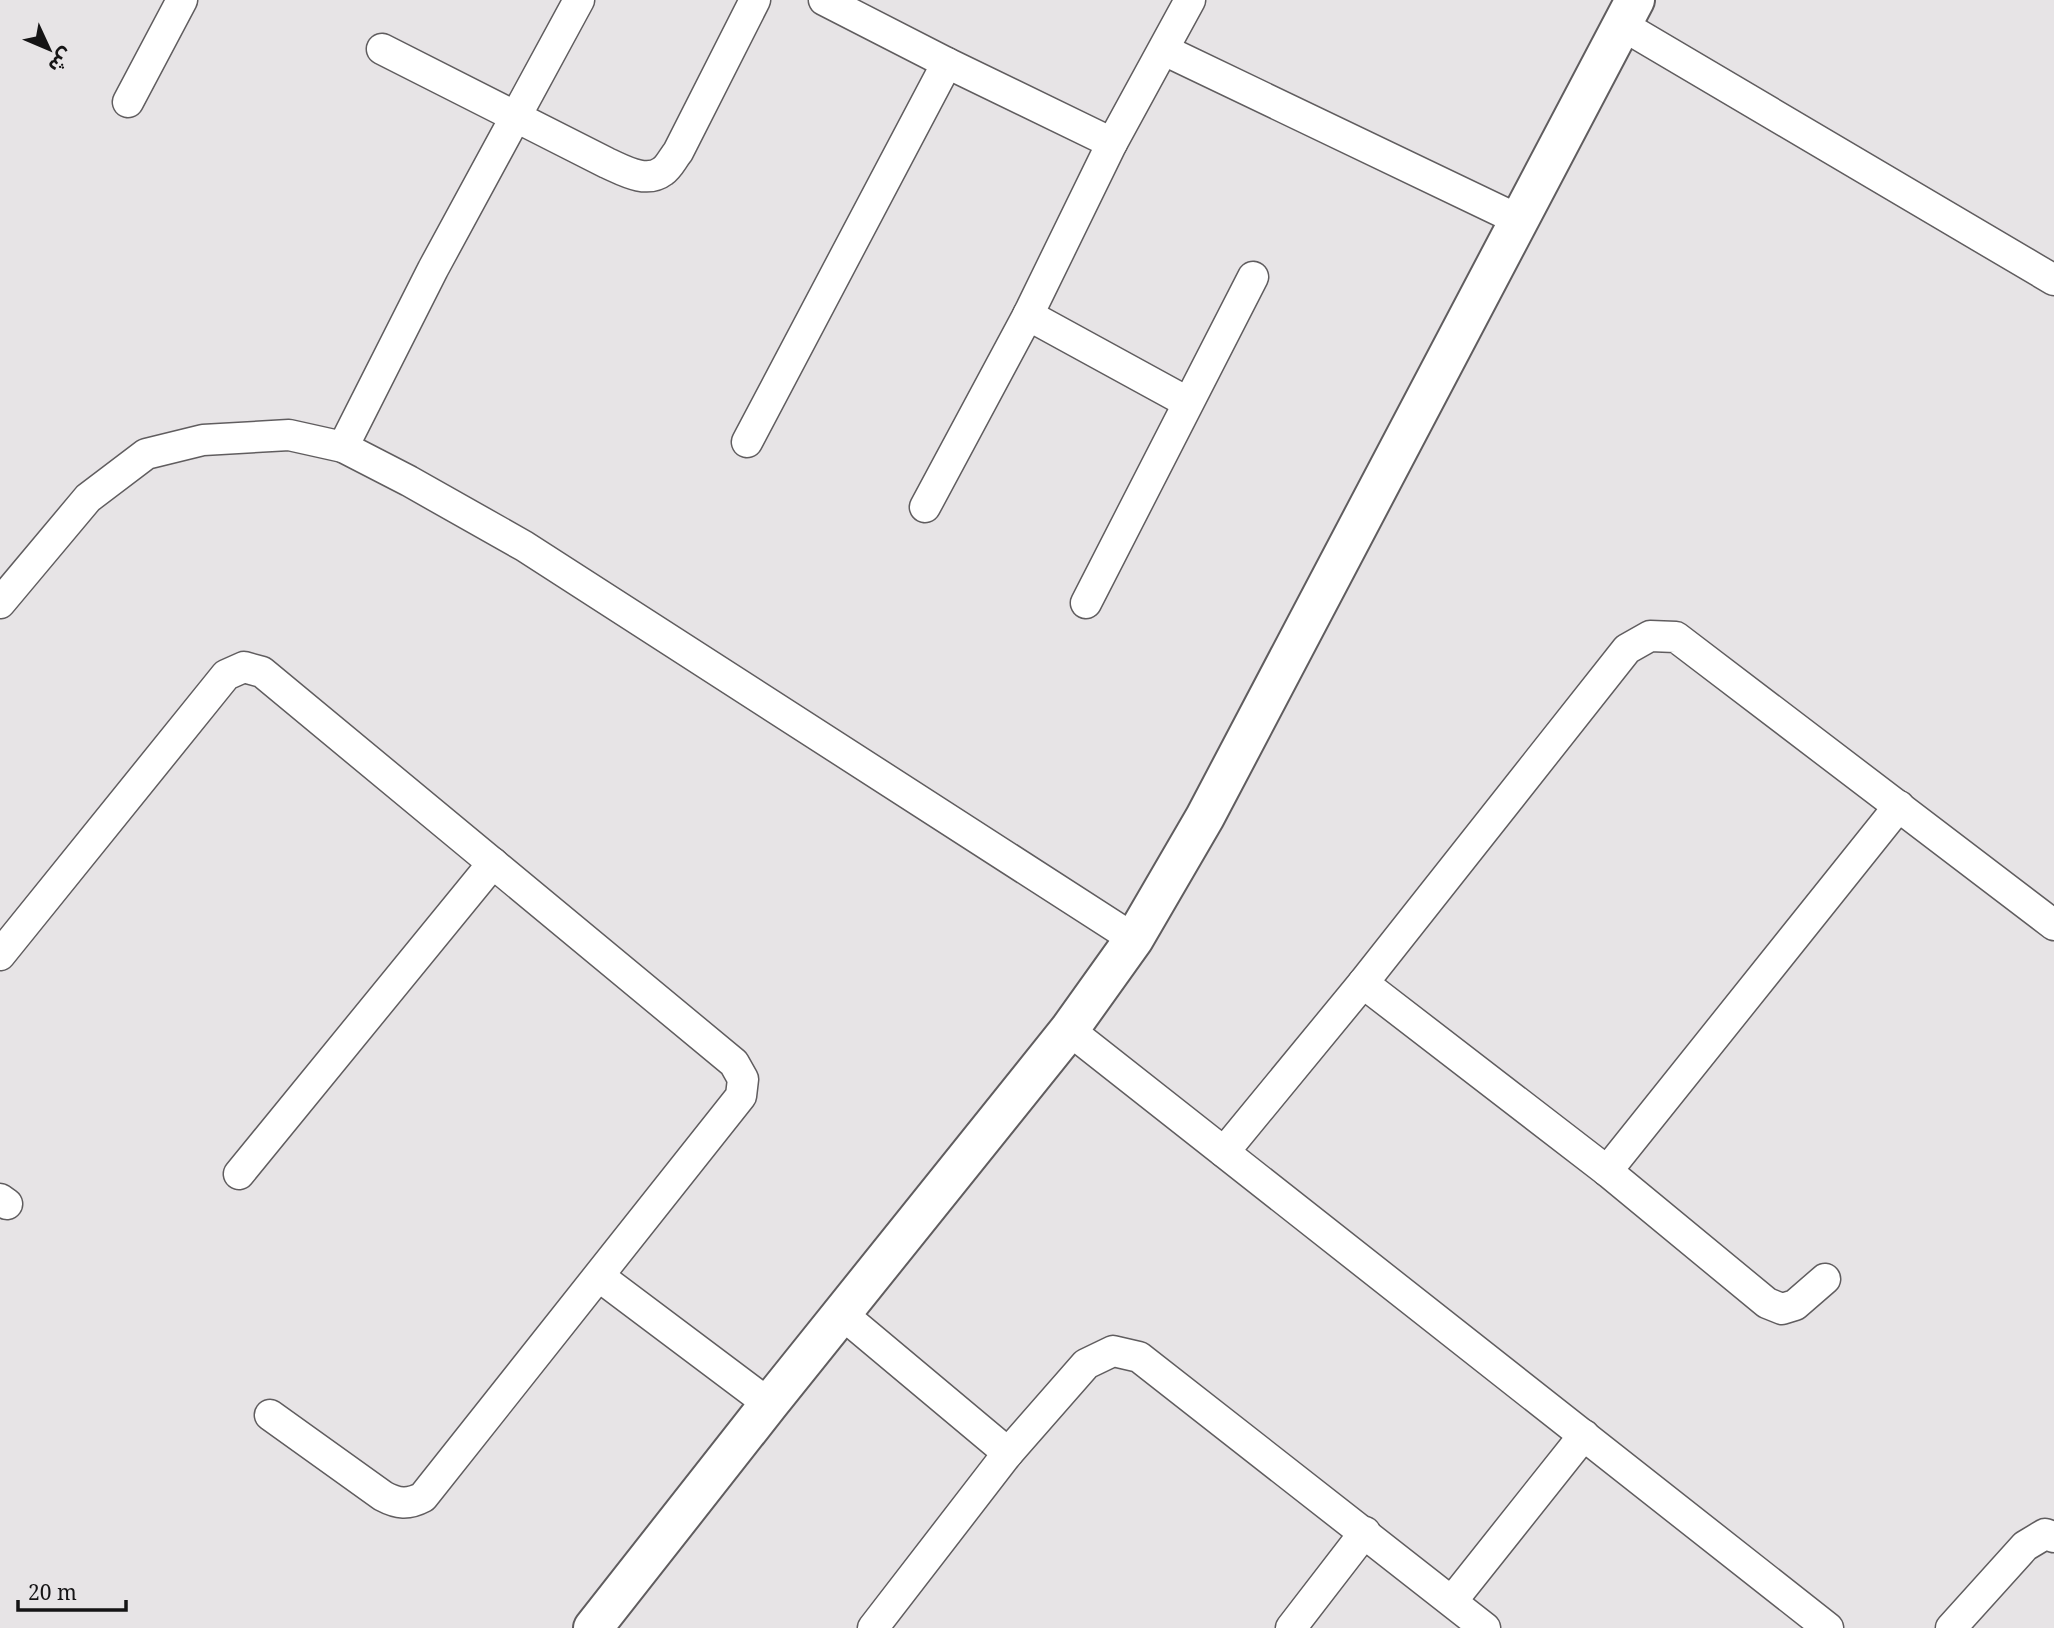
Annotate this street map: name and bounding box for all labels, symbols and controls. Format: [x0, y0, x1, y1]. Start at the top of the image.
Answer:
north arrow [14, 14, 84, 84]
text: ش [43, 42, 80, 79]
scale bar [18, 1568, 126, 1612]
text: 20 m [28, 1578, 77, 1606]

